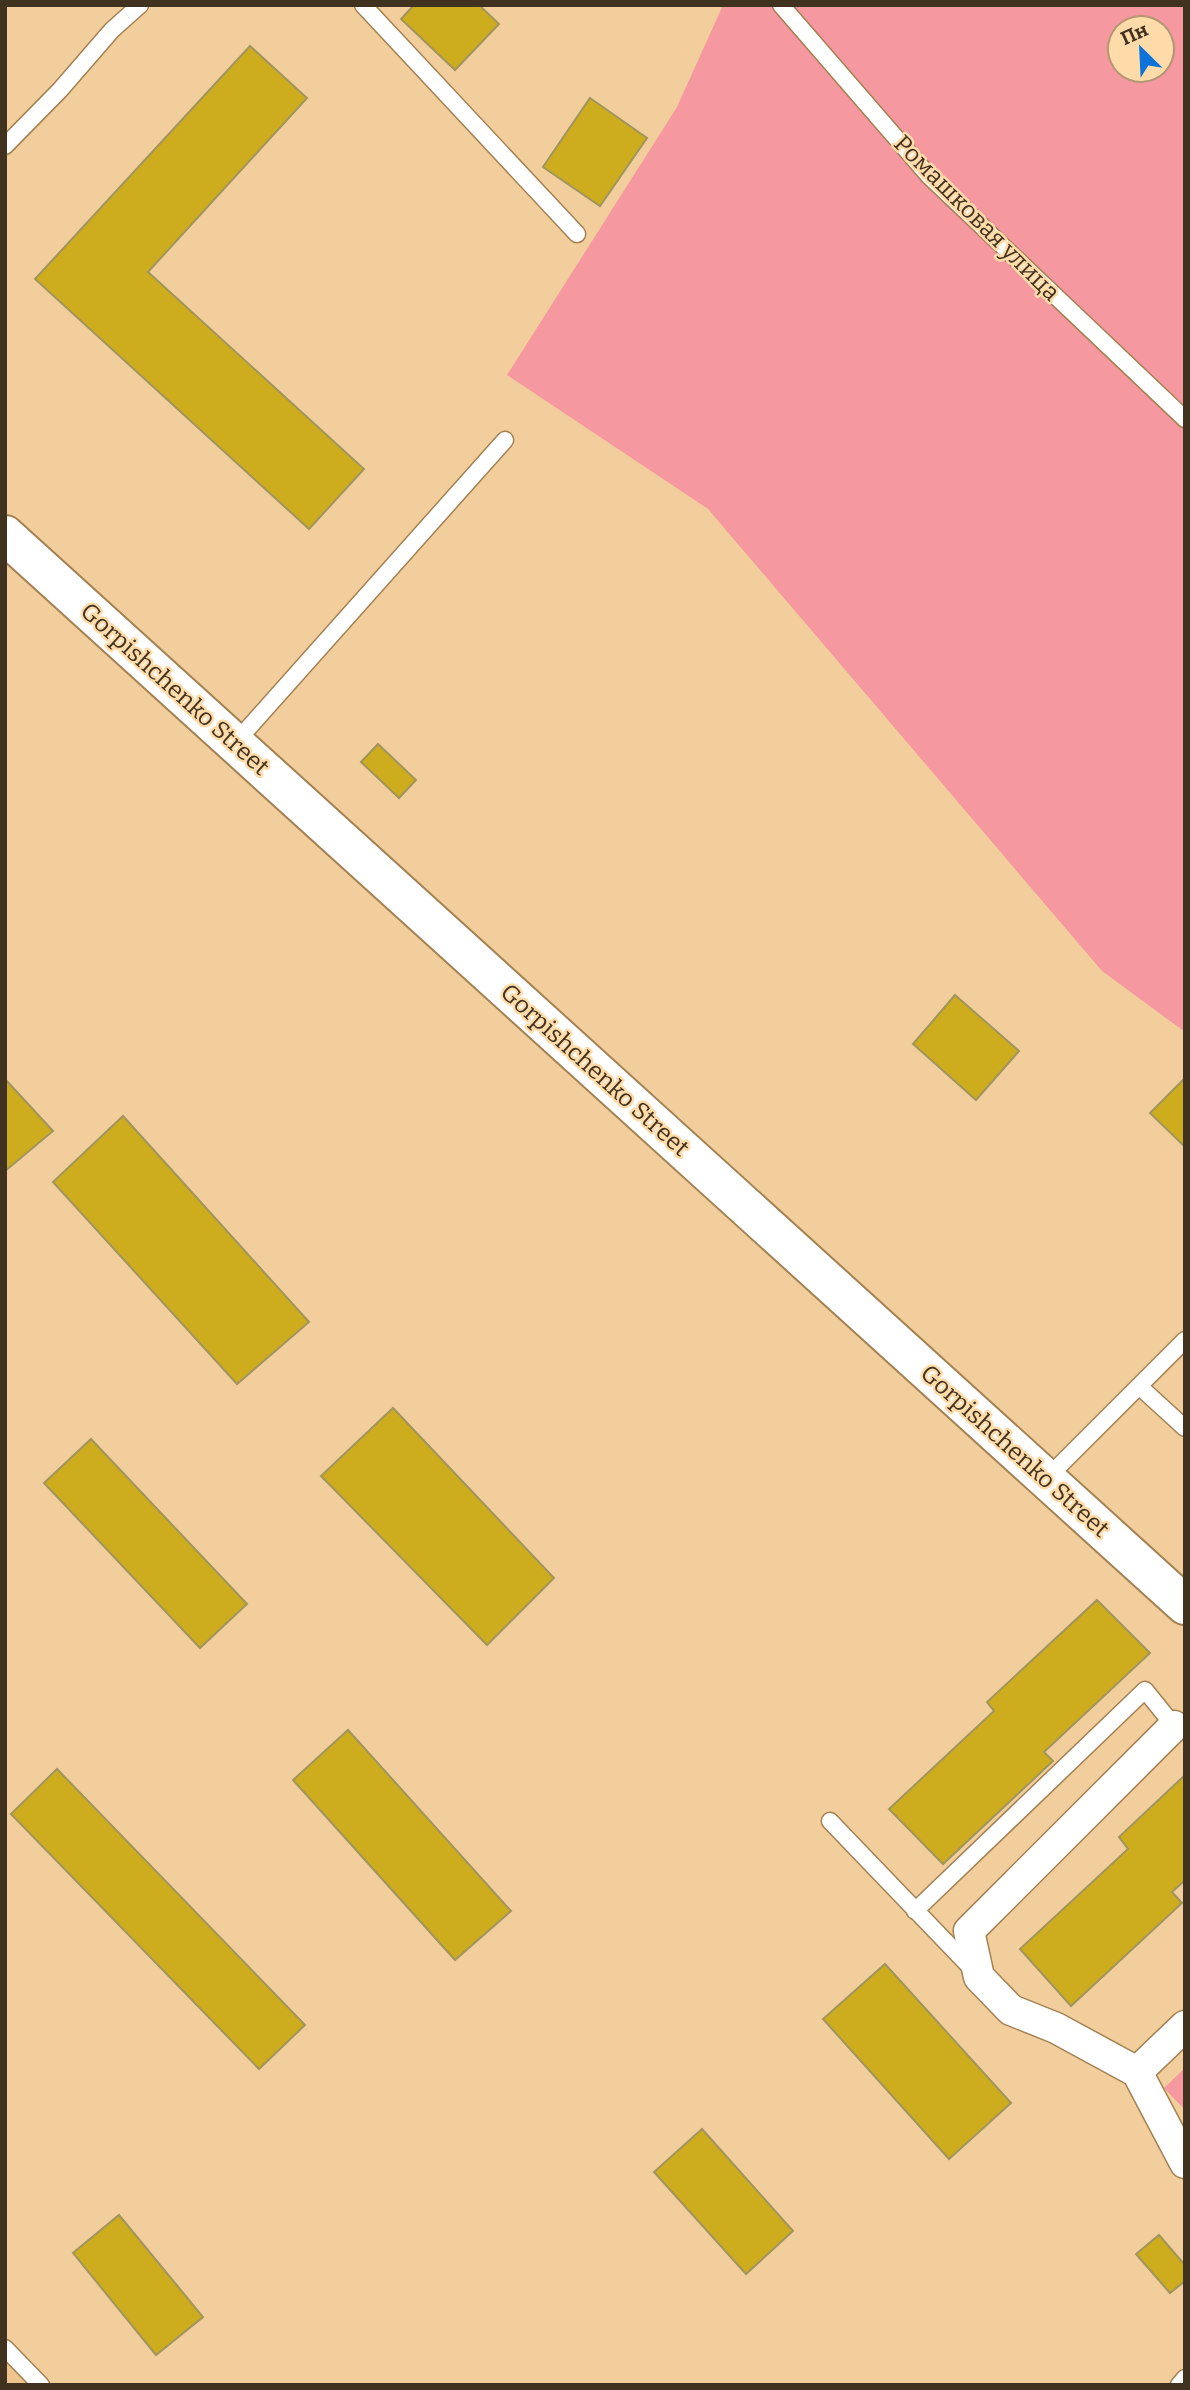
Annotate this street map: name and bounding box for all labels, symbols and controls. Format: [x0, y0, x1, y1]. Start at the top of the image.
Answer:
north arrow [1106, 14, 1176, 84]
text: Пн [1117, 18, 1152, 50]
street label: Ромашковая улица [888, 129, 1066, 307]
street label: Gorpishchenko Street [75, 597, 275, 781]
street label: Gorpishchenko Street [495, 978, 695, 1162]
street label: Gorpishchenko Street [915, 1359, 1115, 1543]

